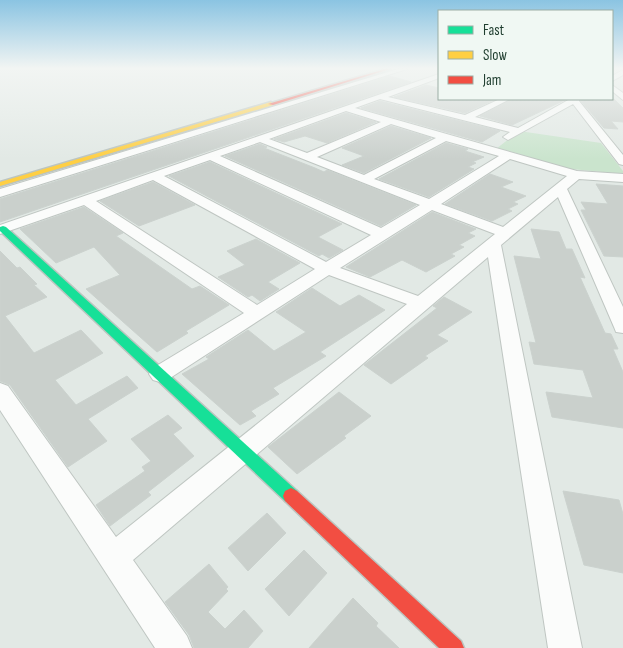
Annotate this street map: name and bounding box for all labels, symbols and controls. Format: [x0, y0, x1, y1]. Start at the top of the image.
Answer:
legend [438, 10, 613, 100]
text: Fast [483, 21, 505, 40]
text: Slow [483, 46, 507, 65]
text: Jam [482, 71, 501, 90]

